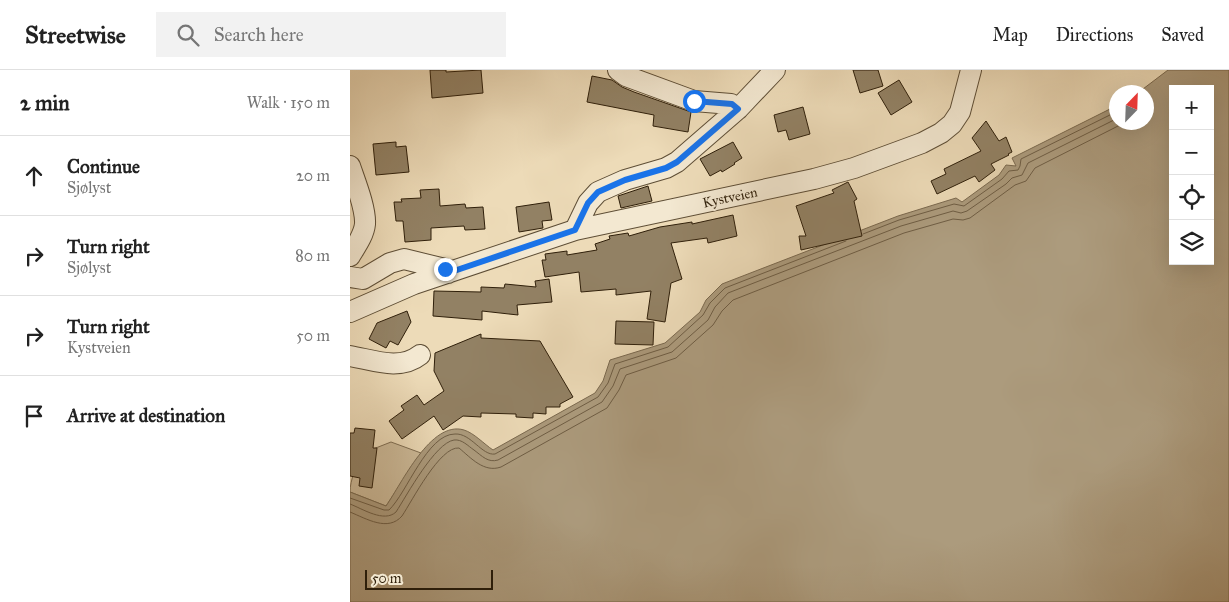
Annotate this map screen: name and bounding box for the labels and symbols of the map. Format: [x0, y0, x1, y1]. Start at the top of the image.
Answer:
north arrow [1109, 85, 1154, 130]
route start [683, 90, 706, 113]
street label: Kystveien [701, 183, 759, 212]
route end [434, 258, 457, 281]
scale bar [365, 567, 492, 590]

